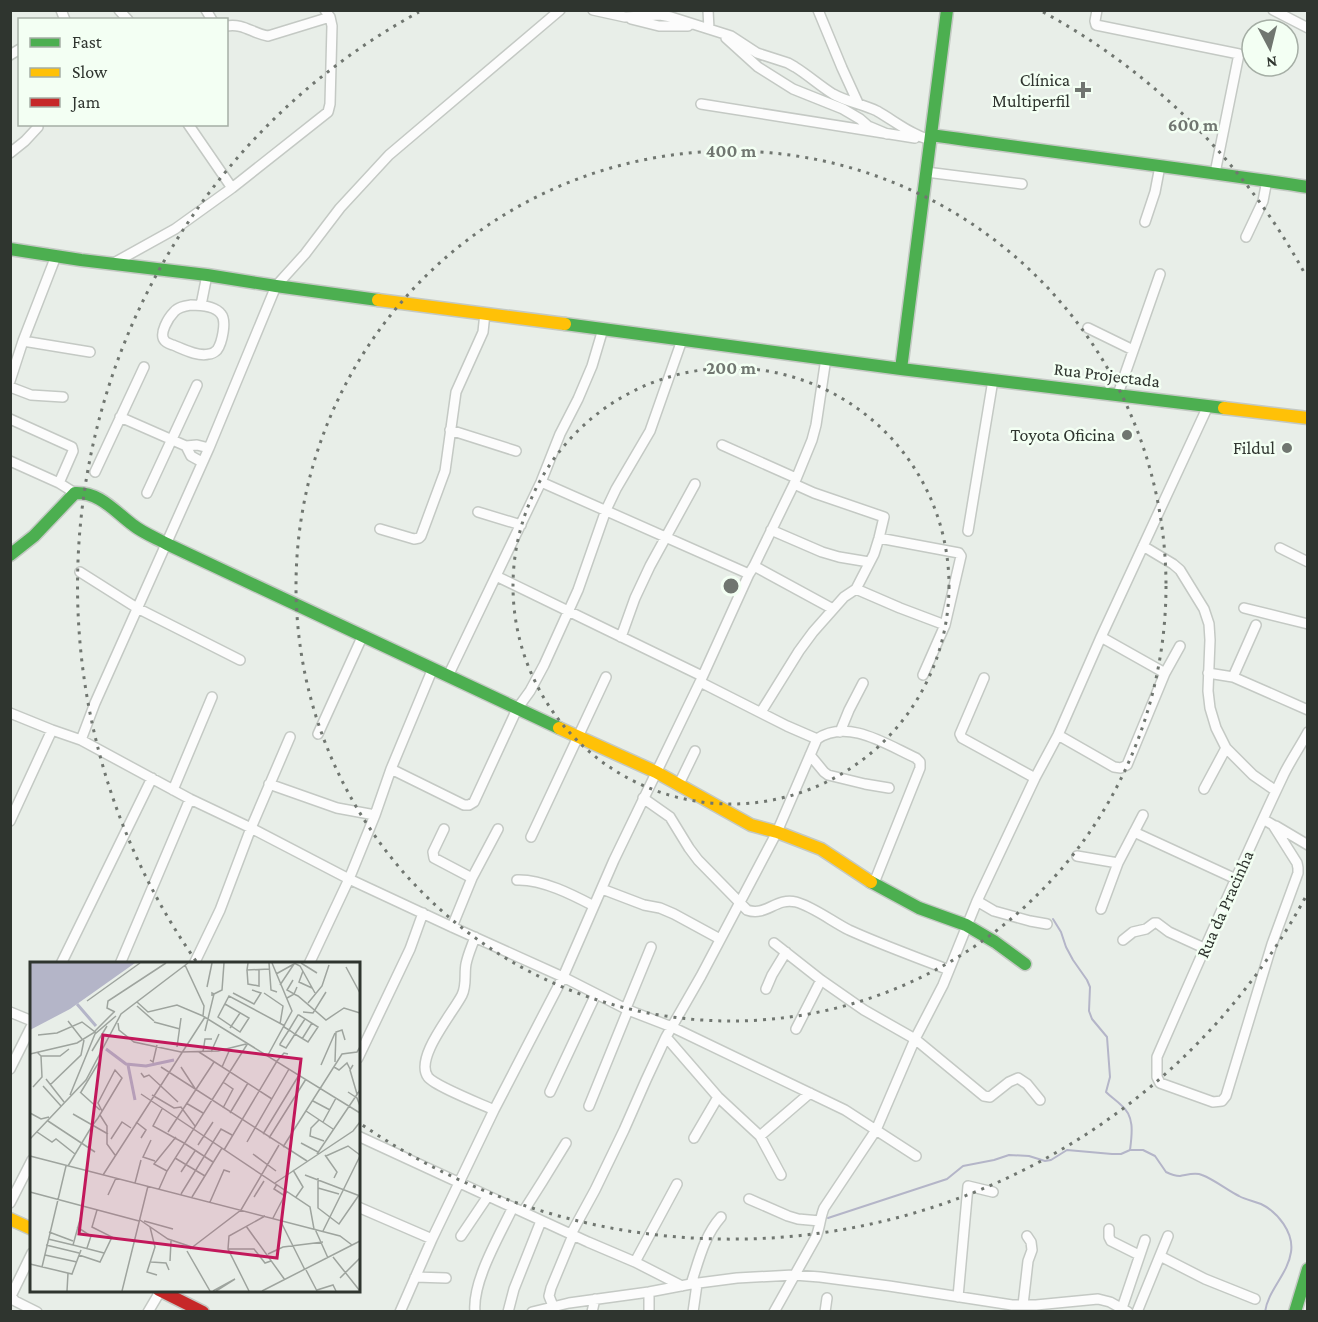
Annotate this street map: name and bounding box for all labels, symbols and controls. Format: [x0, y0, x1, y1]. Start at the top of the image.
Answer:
legend [18, 18, 228, 126]
north arrow [1240, 18, 1300, 78]
text: Fast [72, 32, 103, 52]
text: N [1265, 53, 1278, 72]
text: Slow [72, 62, 108, 82]
place label: Clínica Multiperfil [992, 70, 1070, 111]
marker: Clínica Multiperfil [1074, 81, 1092, 99]
text: Jam [70, 92, 101, 112]
text: 600 m [1168, 115, 1219, 135]
text: 400 m [706, 141, 757, 161]
text: 200 m [706, 358, 757, 378]
street label: Rua Projectada [1053, 359, 1161, 392]
place label: Toyota Oficina [1011, 425, 1115, 445]
marker: Toyota Oficina [1120, 428, 1134, 442]
place label: Fildul [1233, 438, 1275, 458]
marker: Fildul [1280, 441, 1294, 455]
centre of rings [721, 576, 741, 596]
street label: Rua da Pracinha [1192, 847, 1258, 961]
inset map [30, 962, 360, 1292]

